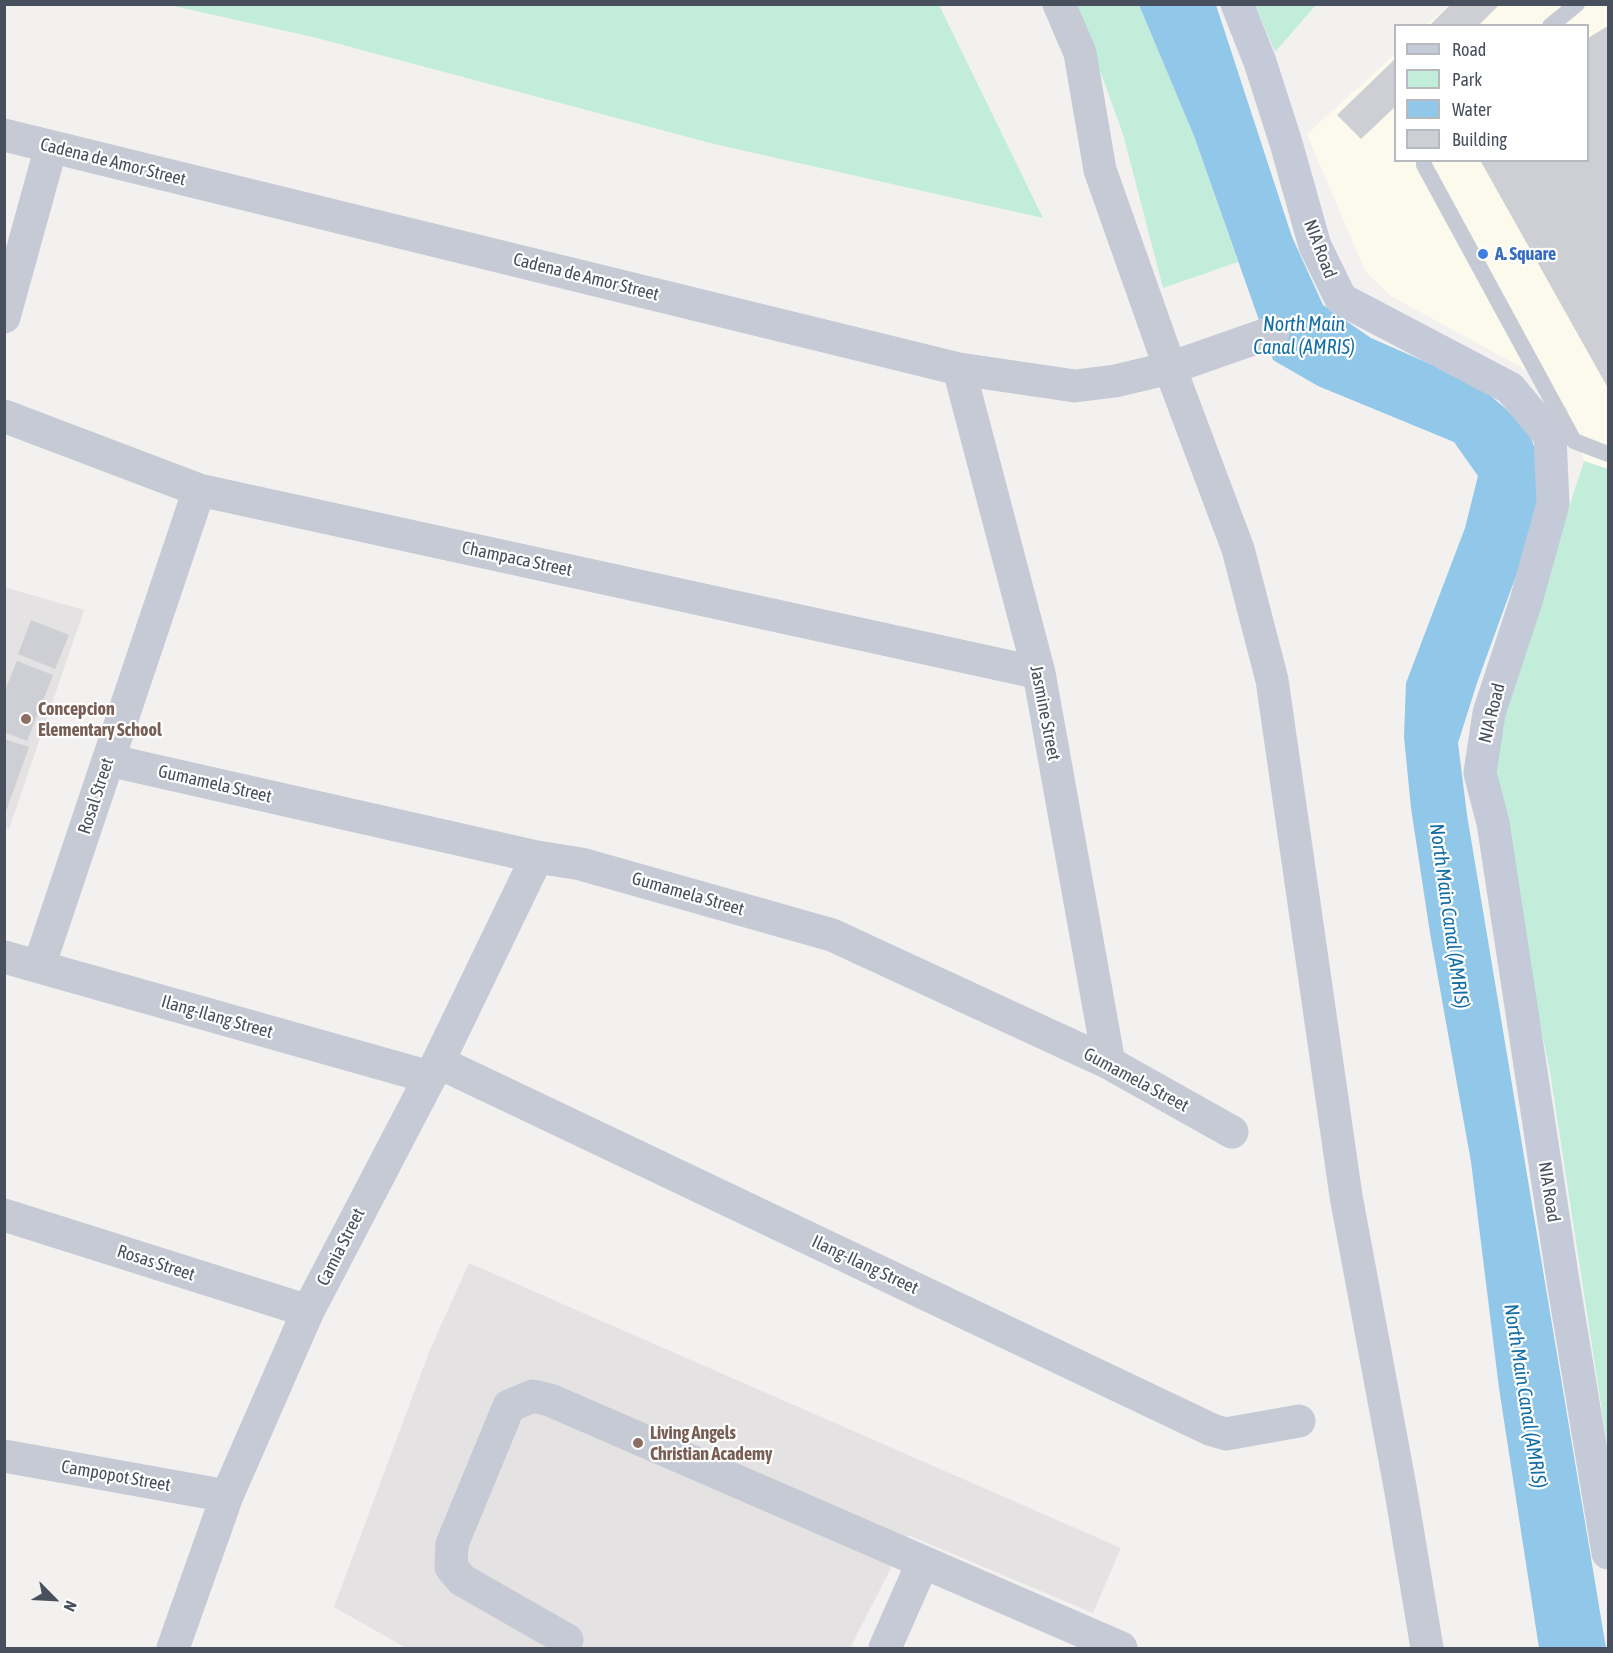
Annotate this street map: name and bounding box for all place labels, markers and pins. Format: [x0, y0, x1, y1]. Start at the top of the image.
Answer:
place label: A. Square [1495, 243, 1556, 265]
marker: A. Square [1476, 247, 1490, 261]
place label: Concepcion Elementary School [38, 698, 162, 740]
marker: Concepcion Elementary School [19, 712, 33, 726]
place label: Living Angels Christian Academy [650, 1422, 772, 1464]
marker: Living Angels Christian Academy [631, 1436, 645, 1450]

